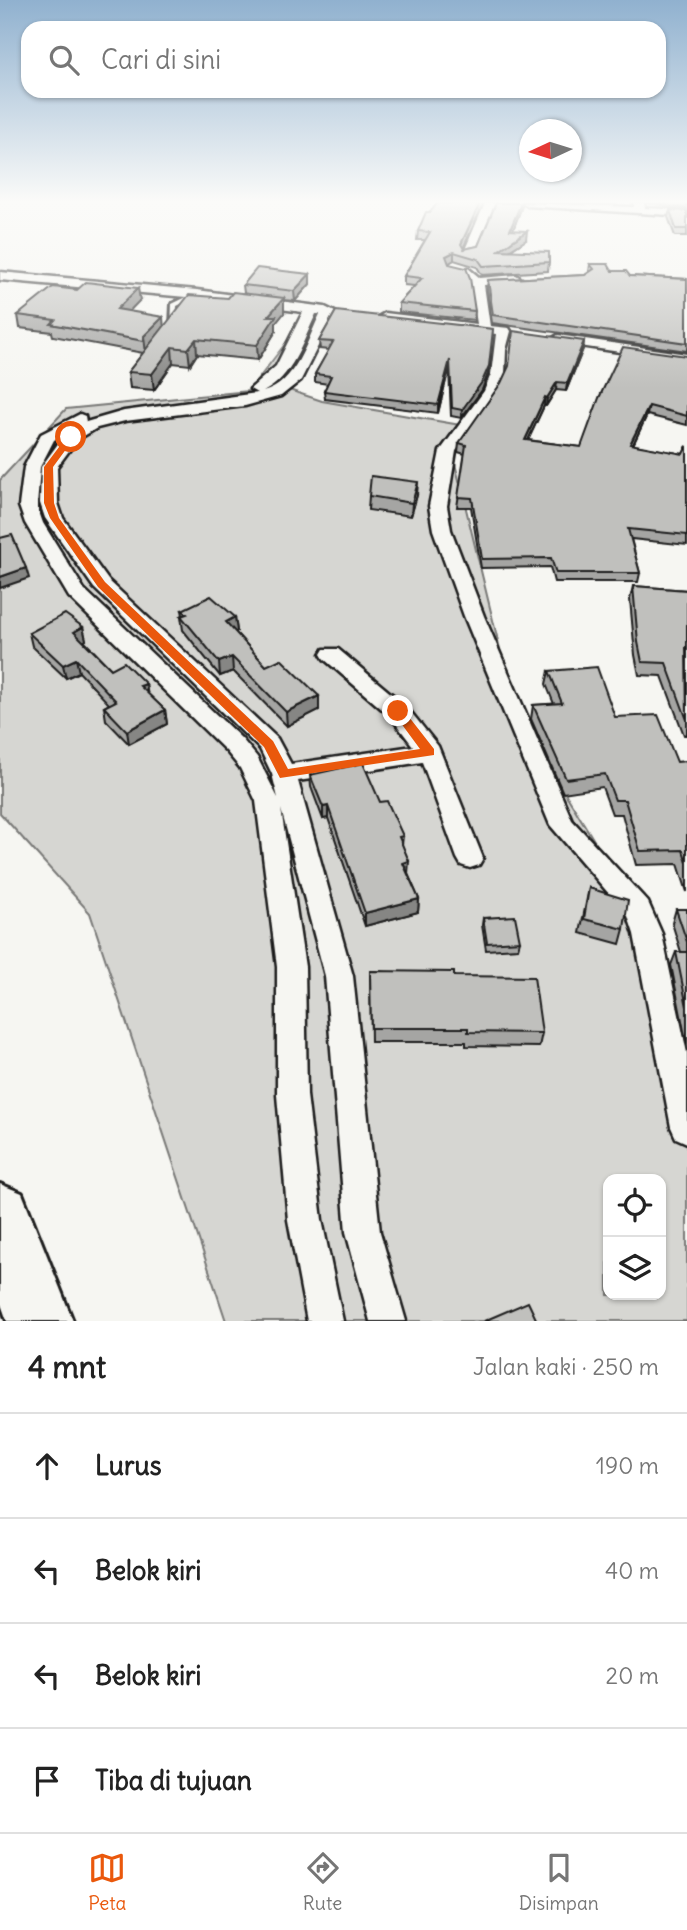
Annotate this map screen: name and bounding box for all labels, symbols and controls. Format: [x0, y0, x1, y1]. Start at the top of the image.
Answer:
search box [21, 21, 666, 98]
icon: search [45, 41, 83, 79]
text: Cari di sini [101, 43, 221, 76]
north arrow [519, 119, 582, 182]
route start [55, 421, 86, 452]
route end [382, 695, 413, 726]
map controls [603, 1174, 666, 1300]
button: locate [603, 1174, 666, 1237]
button: layers [603, 1237, 666, 1300]
text: 4 mnt [28, 1348, 106, 1386]
text: Jalan kaki · 250 m [473, 1352, 659, 1381]
icon: ahead [28, 1447, 66, 1485]
text: Lurus [95, 1449, 162, 1482]
text: 190 m [596, 1451, 659, 1480]
icon: left [28, 1552, 66, 1590]
text: Belok kiri [95, 1554, 201, 1587]
text: 40 m [605, 1556, 659, 1585]
icon: left [28, 1657, 66, 1695]
text: Belok kiri [95, 1659, 201, 1692]
text: 20 m [606, 1661, 659, 1690]
icon: arrive [28, 1762, 66, 1800]
text: Tiba di tujuan [95, 1764, 252, 1797]
tab: Peta [88, 1849, 126, 1915]
tab: Rute [303, 1849, 342, 1915]
tab: Disimpan [519, 1849, 599, 1915]

